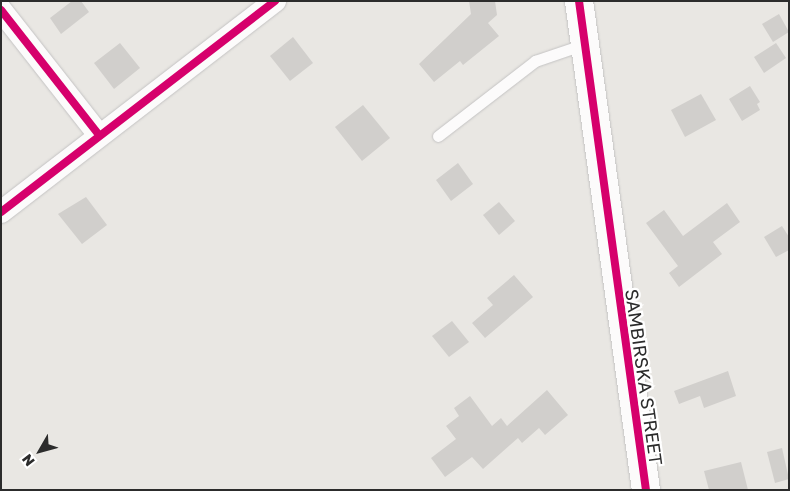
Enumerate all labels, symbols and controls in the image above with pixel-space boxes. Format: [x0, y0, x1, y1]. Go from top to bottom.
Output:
street label: SAMBIRSKA STREET [621, 287, 667, 467]
north arrow [15, 426, 65, 476]
text: N [18, 451, 38, 470]

